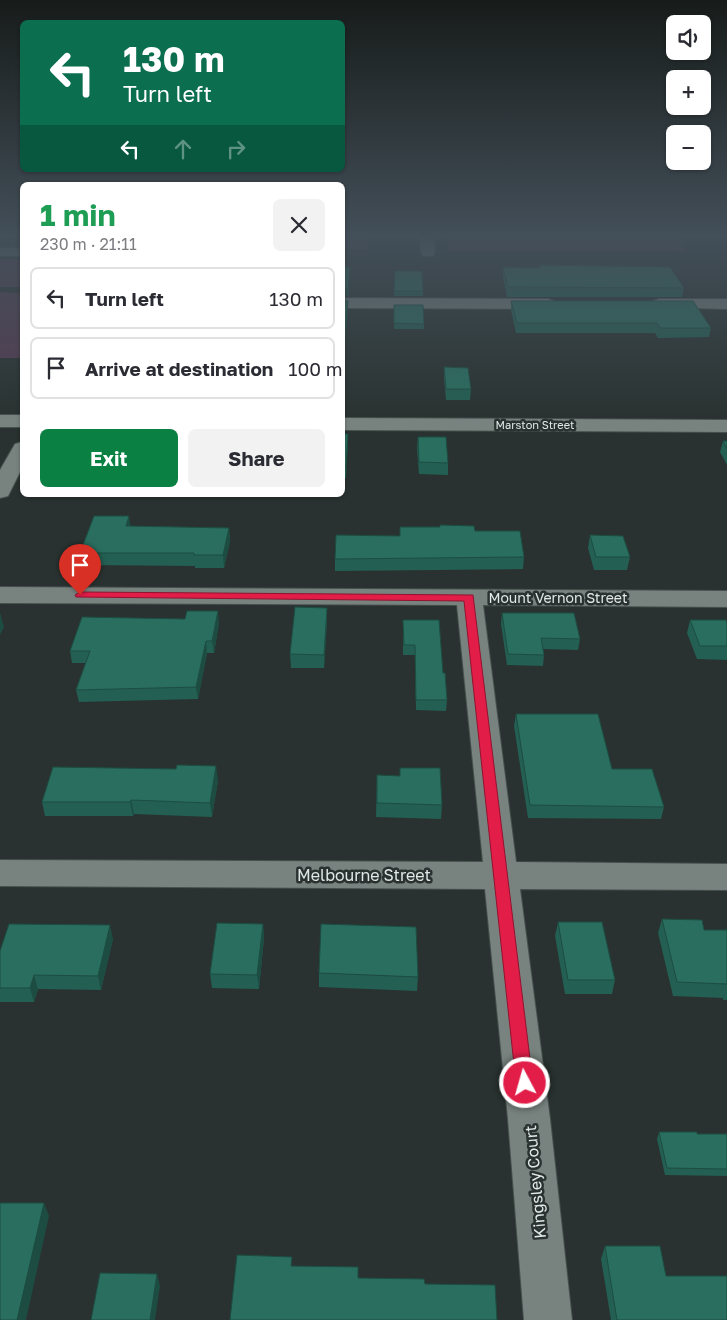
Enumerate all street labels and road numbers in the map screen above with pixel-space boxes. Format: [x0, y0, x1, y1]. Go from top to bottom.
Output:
street label: Marston Street [496, 418, 574, 431]
street label: Mount Vernon Street [488, 589, 628, 606]
street label: Melbourne Street [297, 865, 431, 885]
street label: Kingsley Court [520, 1125, 550, 1239]

